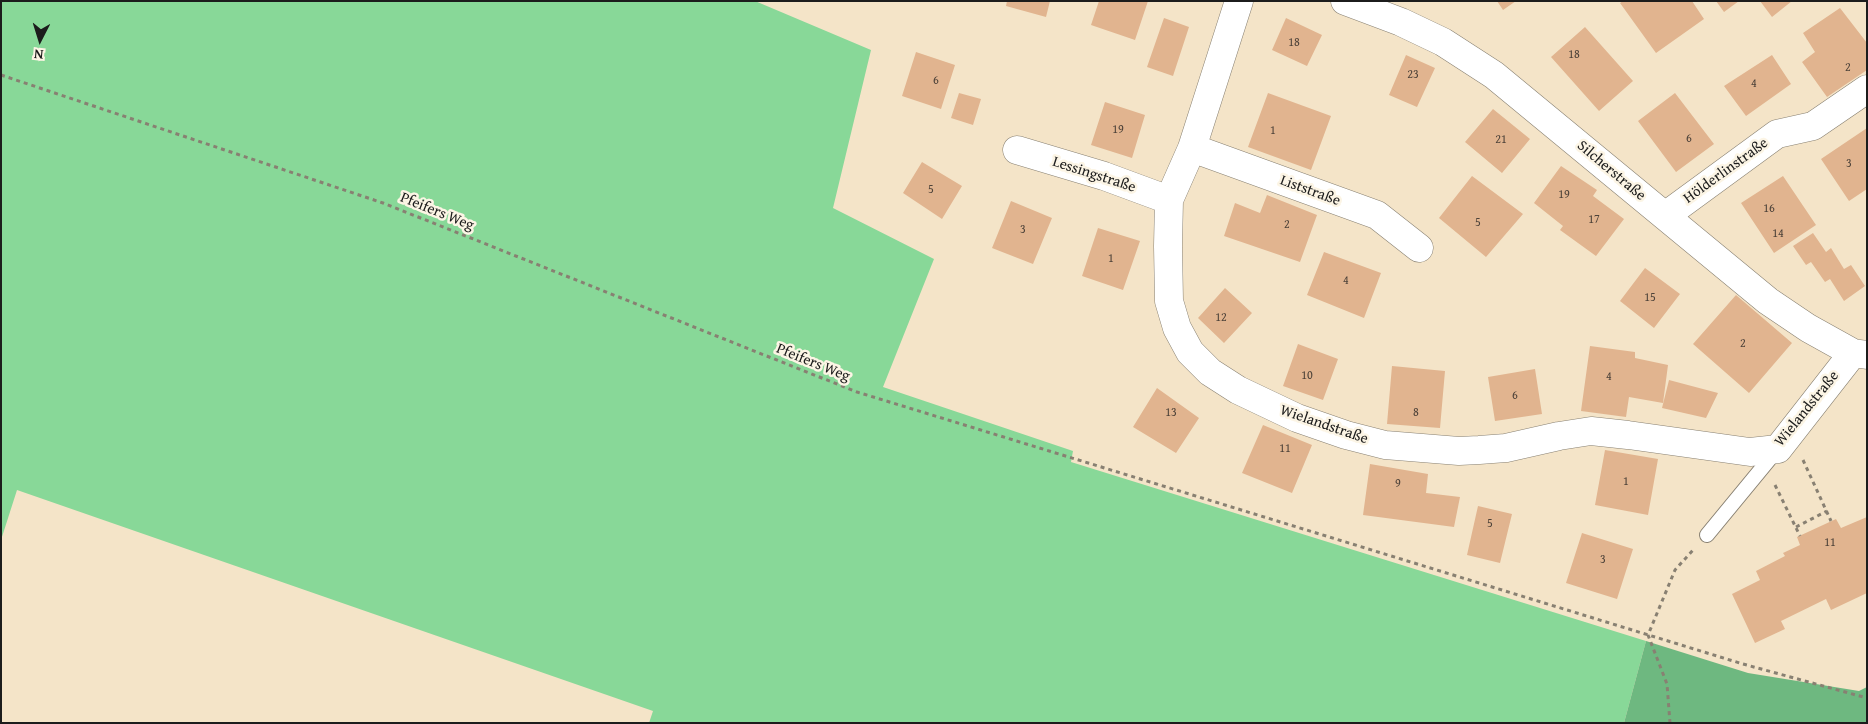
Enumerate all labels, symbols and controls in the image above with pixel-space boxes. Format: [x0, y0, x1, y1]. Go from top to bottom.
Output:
north arrow [15, 15, 65, 65]
house number: 18 [1288, 36, 1300, 50]
text: N [33, 45, 44, 65]
house number: 18 [1568, 48, 1580, 62]
house number: 2 [1845, 61, 1851, 75]
house number: 23 [1407, 68, 1419, 82]
house number: 6 [933, 74, 939, 88]
house number: 4 [1751, 77, 1757, 91]
house number: 19 [1112, 123, 1124, 137]
house number: 1 [1270, 124, 1276, 138]
house number: 6 [1686, 132, 1692, 146]
house number: 21 [1495, 133, 1507, 147]
street label: Hölderlinstraße [1680, 134, 1772, 208]
street label: Silcherstraße [1573, 137, 1649, 205]
street label: Lessingstraße [1050, 153, 1138, 197]
house number: 3 [1846, 157, 1852, 171]
street label: Liststraße [1277, 172, 1343, 210]
house number: 5 [928, 183, 934, 197]
house number: 19 [1558, 188, 1570, 202]
street label: Pfeifers Weg [397, 189, 477, 235]
house number: 16 [1763, 202, 1775, 216]
house number: 17 [1588, 213, 1600, 227]
house number: 5 [1475, 216, 1481, 230]
house number: 2 [1284, 218, 1290, 232]
house number: 3 [1020, 223, 1026, 237]
house number: 14 [1772, 227, 1784, 241]
house number: 1 [1108, 252, 1114, 266]
house number: 4 [1343, 274, 1349, 288]
house number: 15 [1644, 291, 1656, 305]
house number: 12 [1215, 311, 1227, 325]
house number: 2 [1740, 337, 1746, 351]
street label: Pfeifers Weg [773, 340, 853, 386]
street label: Wielandstraße [1771, 368, 1843, 450]
house number: 10 [1301, 369, 1313, 383]
house number: 4 [1606, 370, 1612, 384]
house number: 6 [1512, 389, 1518, 403]
street label: Wielandstraße [1278, 402, 1370, 448]
house number: 13 [1165, 406, 1177, 420]
house number: 8 [1413, 406, 1419, 420]
house number: 11 [1279, 442, 1291, 456]
house number: 1 [1623, 475, 1629, 489]
house number: 9 [1395, 477, 1401, 491]
house number: 5 [1487, 517, 1493, 531]
house number: 11 [1824, 536, 1836, 550]
house number: 3 [1600, 553, 1606, 567]

